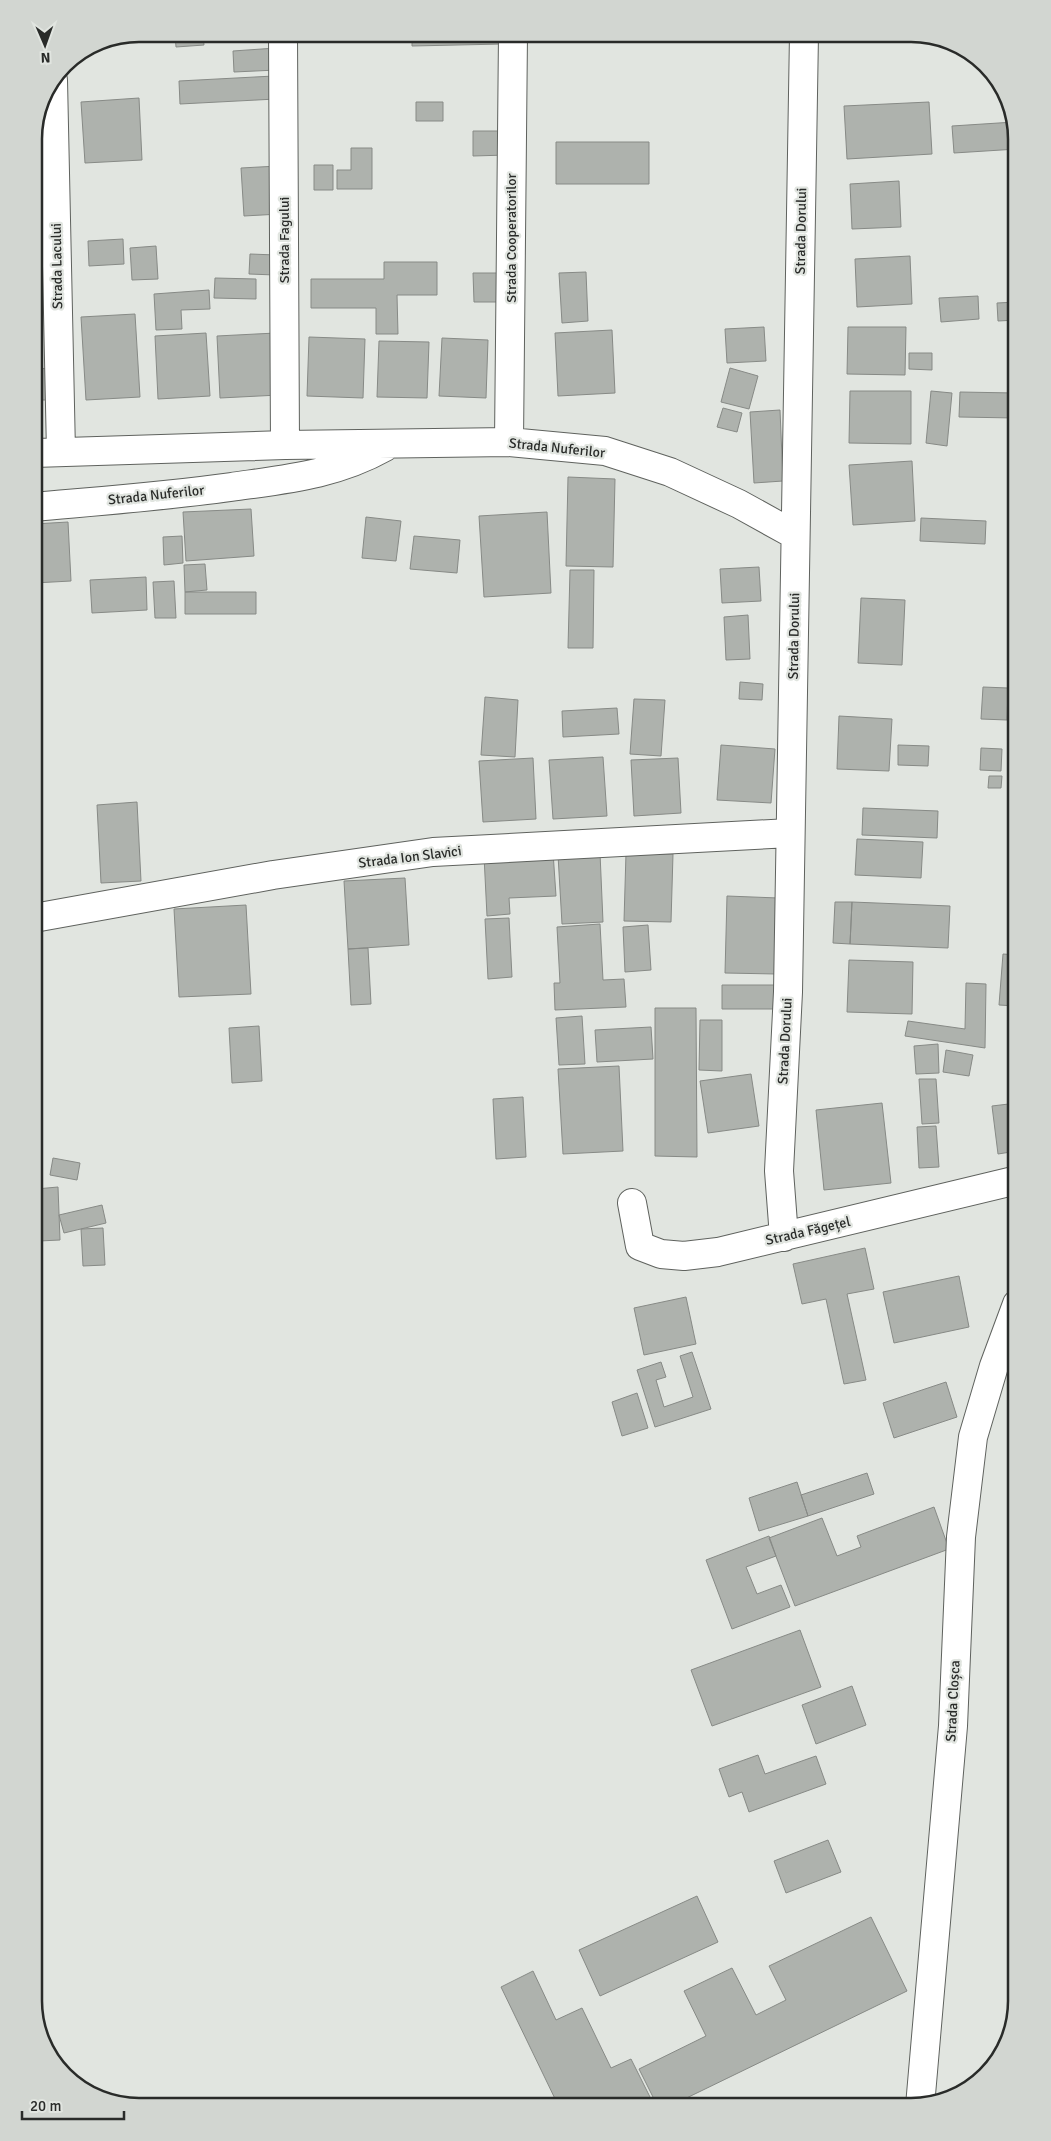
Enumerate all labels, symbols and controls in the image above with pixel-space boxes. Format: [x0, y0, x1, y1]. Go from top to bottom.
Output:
north arrow [20, 20, 70, 70]
text: N [40, 49, 51, 66]
street label: Strada Cooperatorilor [503, 172, 520, 303]
street label: Strada Dorului [792, 187, 810, 275]
street label: Strada Fagului [276, 197, 293, 283]
street label: Strada Lacului [48, 223, 66, 309]
street label: Strada Nuferilor [508, 434, 607, 462]
street label: Strada Nuferilor [107, 481, 206, 509]
street label: Strada Dorului [785, 592, 803, 680]
street label: Strada Ion Slavici [357, 842, 463, 872]
street label: Strada Dorului [774, 997, 796, 1085]
street label: Strada Făgețel [764, 1213, 852, 1249]
street label: Strada Cloșca [942, 1660, 964, 1742]
scale bar [22, 2088, 125, 2120]
text: 20 m [30, 2097, 61, 2115]

